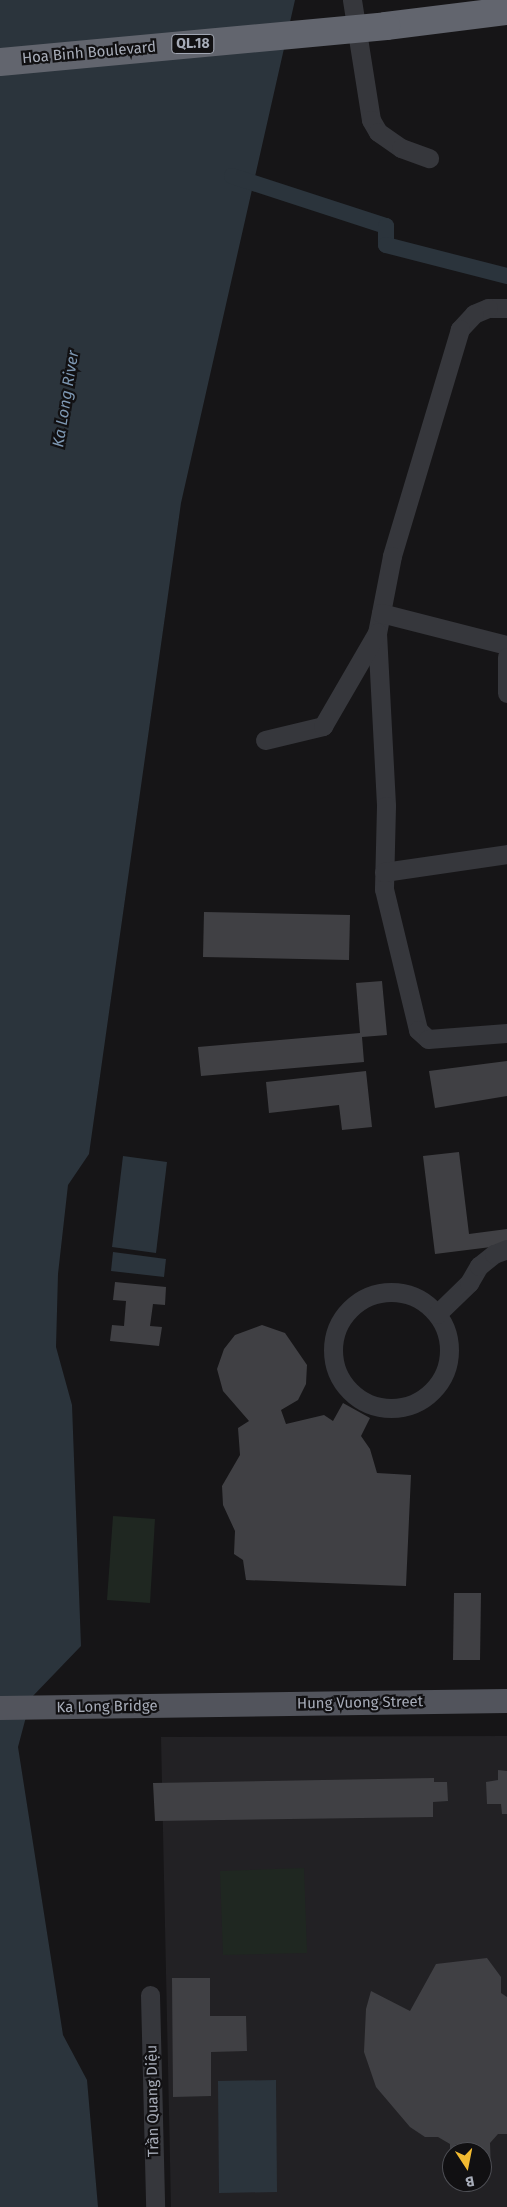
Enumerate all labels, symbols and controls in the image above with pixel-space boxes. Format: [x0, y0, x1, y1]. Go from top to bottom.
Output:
road number: QL.18 [170, 33, 216, 56]
street label: Hoa Binh Boulevard [21, 38, 157, 68]
water label: Ka Long River [49, 349, 83, 449]
street label: Hung Vuong Street [297, 1693, 423, 1713]
street label: Ka Long Bridge [56, 1697, 158, 1717]
street label: Trần Quang Diệu [143, 2045, 163, 2157]
north arrow [442, 2142, 492, 2192]
text: B [464, 2172, 476, 2190]

